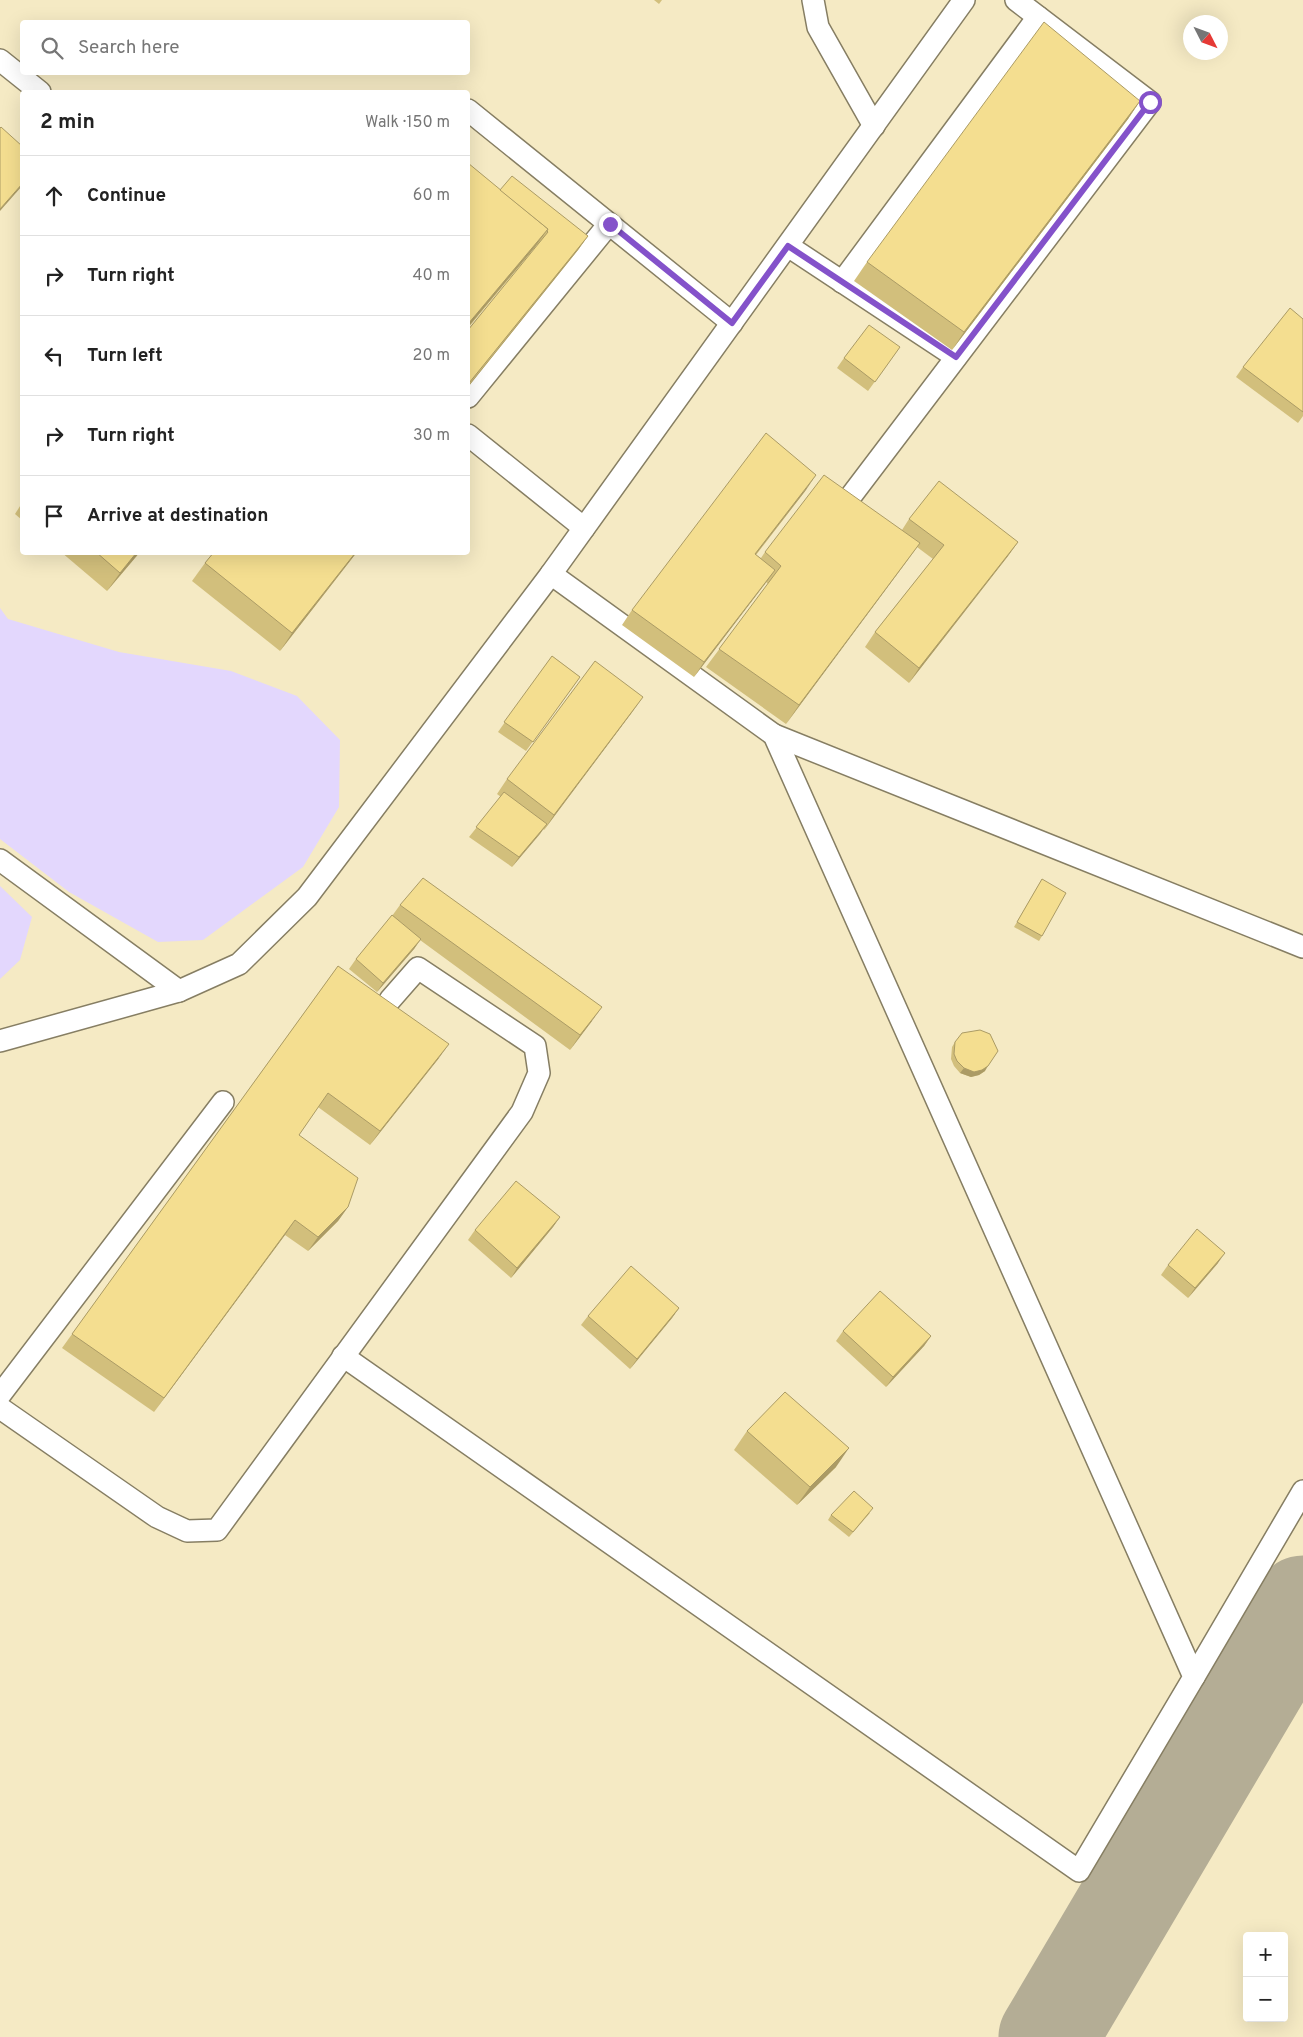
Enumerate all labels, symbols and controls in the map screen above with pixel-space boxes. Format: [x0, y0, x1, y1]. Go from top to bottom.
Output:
north arrow [1183, 15, 1228, 60]
search box [20, 20, 470, 75]
icon: search [38, 34, 66, 62]
text: Search here [78, 36, 180, 60]
route start [1139, 91, 1162, 114]
text: 2 min [40, 109, 95, 136]
text: Walk · 150 m [365, 113, 450, 133]
icon: ahead [40, 182, 68, 210]
text: Continue [87, 184, 166, 208]
text: 60 m [413, 186, 450, 206]
route end [599, 213, 622, 236]
icon: right [40, 262, 68, 290]
text: Turn right [87, 264, 175, 288]
text: 40 m [412, 266, 450, 286]
icon: left [40, 342, 68, 370]
text: Turn left [87, 344, 163, 368]
text: 20 m [413, 346, 450, 366]
icon: right [40, 422, 68, 450]
text: Turn right [87, 424, 175, 448]
text: 30 m [413, 426, 450, 446]
icon: arrive [40, 502, 68, 530]
text: Arrive at destination [87, 504, 268, 528]
map controls [1243, 1932, 1288, 2022]
button: + [1243, 1932, 1288, 1977]
button: − [1243, 1977, 1288, 2022]

